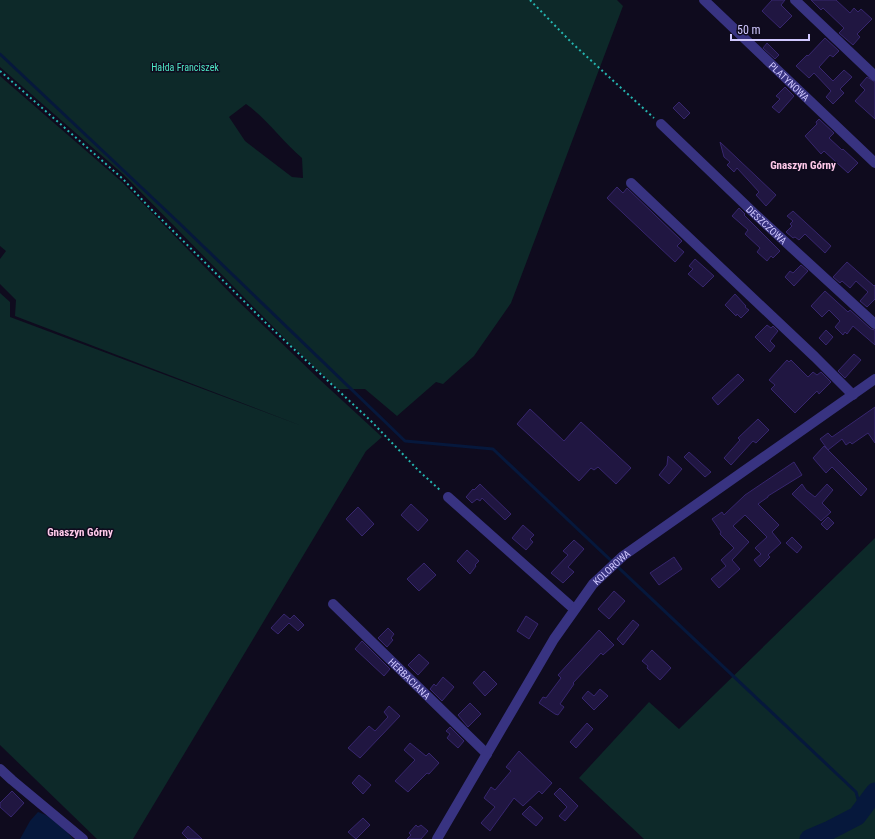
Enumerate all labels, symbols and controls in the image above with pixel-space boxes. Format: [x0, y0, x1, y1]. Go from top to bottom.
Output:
scale bar [731, 16, 809, 42]
text: 50 m [737, 23, 761, 37]
street label: PLATYNOWA [767, 60, 812, 104]
park label: Hałda Franciszek [151, 62, 219, 73]
district label: Gnaszyn Górny [770, 159, 836, 172]
street label: DESZCZOWA [744, 204, 789, 247]
district label: Gnaszyn Górny [47, 526, 113, 539]
street label: KOLOROWA [591, 548, 632, 587]
street label: HERBACIANA [386, 656, 433, 702]

